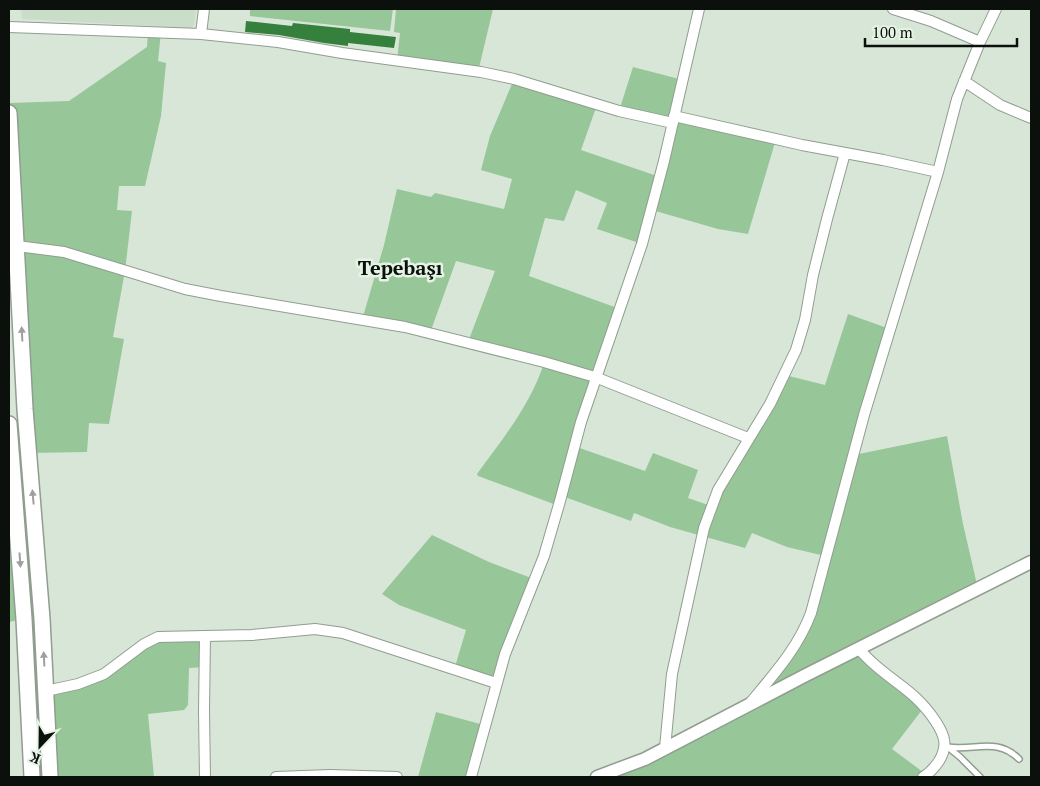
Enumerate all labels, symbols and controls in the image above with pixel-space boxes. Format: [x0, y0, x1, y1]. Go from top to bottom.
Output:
scale bar [865, 15, 1018, 47]
text: 100 m [872, 22, 913, 42]
district label: Tepebaşı [358, 254, 443, 281]
one-way arrow [17, 326, 25, 342]
one-way arrow [28, 488, 36, 504]
one-way arrow [16, 552, 24, 568]
one-way arrow [40, 650, 48, 666]
north arrow [15, 721, 65, 771]
text: K [27, 748, 43, 769]

